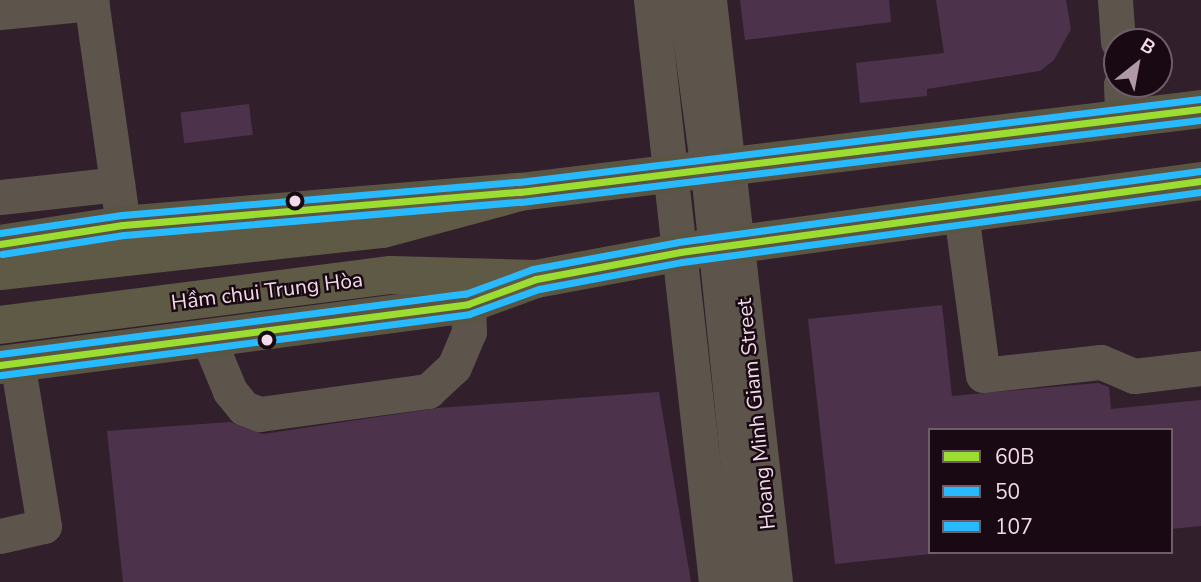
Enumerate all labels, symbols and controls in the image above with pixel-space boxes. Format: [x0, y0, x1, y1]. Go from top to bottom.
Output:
north arrow [1103, 28, 1173, 98]
text: B [1135, 32, 1160, 61]
unlabelled marker [288, 194, 302, 208]
street label: Hầm chui Trung Hòa [170, 267, 364, 315]
street label: Hoang Minh Giam Street [731, 297, 781, 531]
unlabelled marker [260, 333, 274, 347]
legend [928, 428, 1173, 554]
text: 60B [995, 443, 1034, 471]
text: 50 [995, 478, 1020, 506]
text: 107 [995, 513, 1033, 541]

